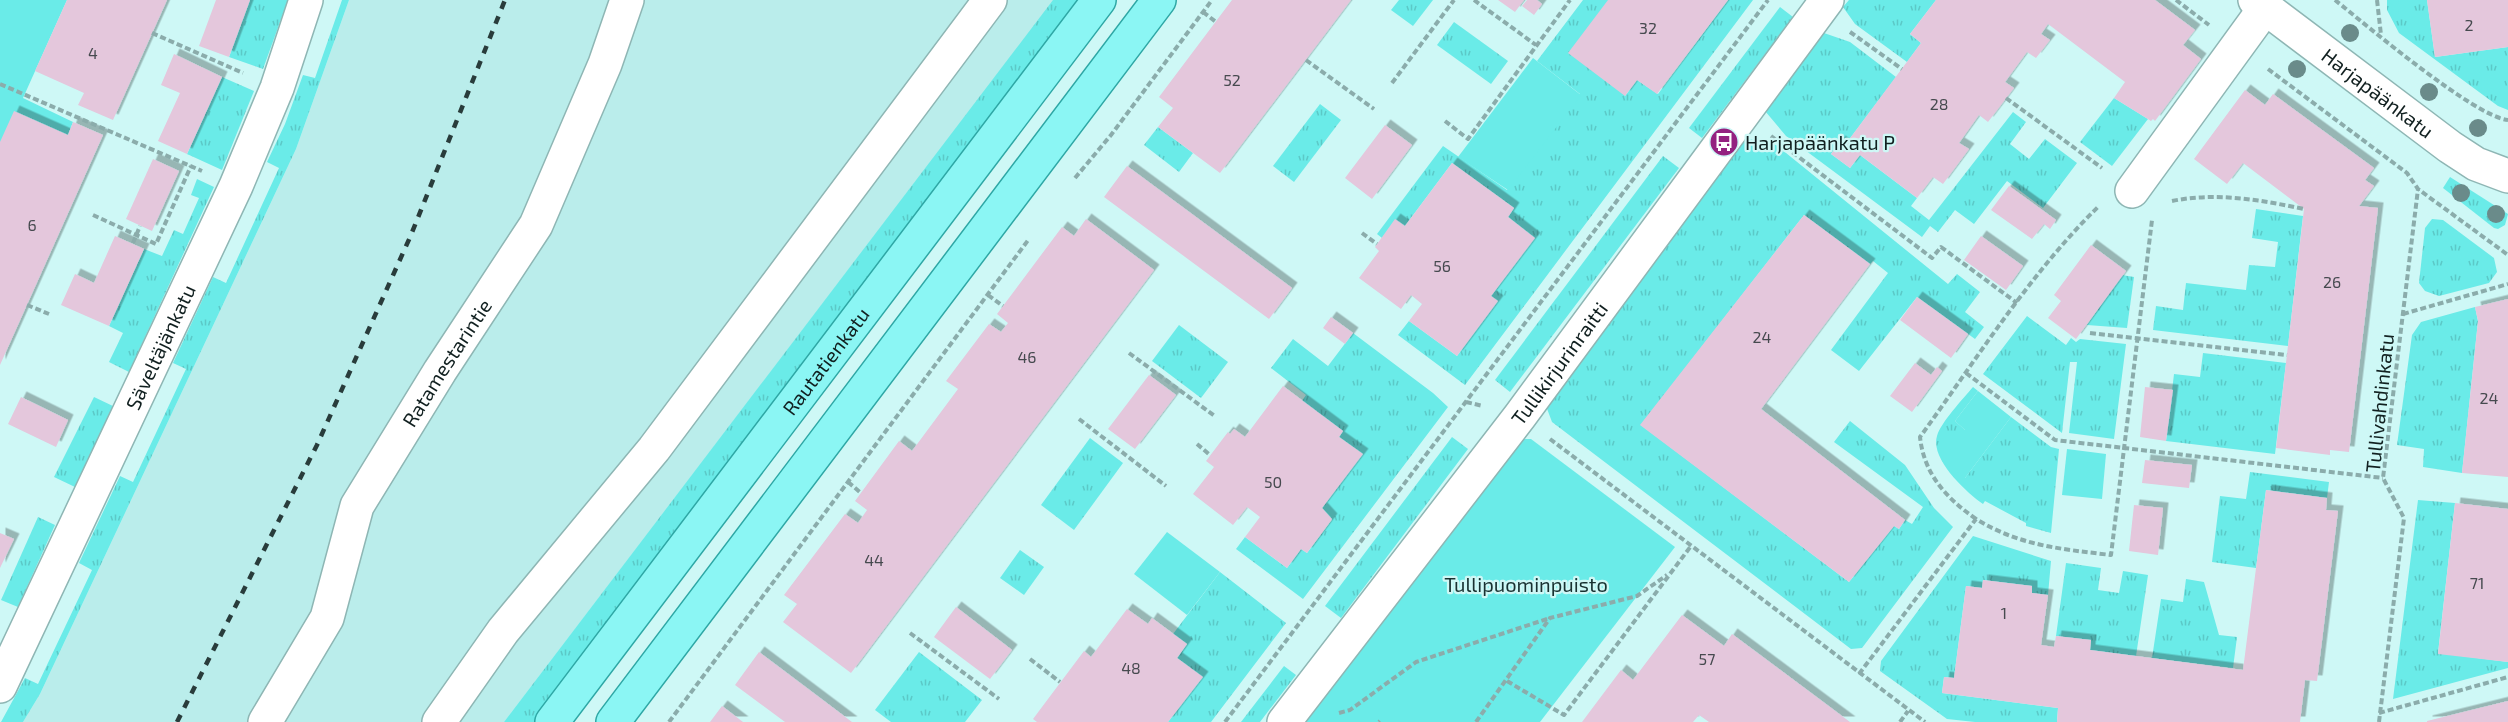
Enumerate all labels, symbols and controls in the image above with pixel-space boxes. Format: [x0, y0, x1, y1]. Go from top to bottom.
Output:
house number: 2 [2465, 15, 2474, 34]
house number: 32 [1639, 18, 1657, 37]
house number: 4 [88, 43, 98, 62]
street label: Harjapäänkatu [2317, 43, 2439, 143]
house number: 52 [1223, 70, 1241, 89]
house number: 28 [1930, 94, 1948, 113]
bus stop icon: Harjapäänkatu P [1708, 126, 1740, 158]
place label: Harjapäänkatu P [1745, 130, 1895, 154]
house number: 6 [27, 215, 37, 234]
house number: 56 [1433, 256, 1451, 275]
house number: 26 [2323, 272, 2341, 291]
street label: Säveltäjänkatu [120, 280, 200, 413]
street label: Ratamestarintie [397, 294, 496, 431]
street label: Tullikirjurinraitti [1506, 297, 1612, 429]
street label: Rautatienkatu [777, 302, 874, 419]
house number: 24 [1753, 327, 1772, 346]
street label: Tullivahdinkatu [2360, 332, 2398, 474]
house number: 46 [1018, 347, 1037, 366]
house number: 24 [2480, 388, 2499, 407]
house number: 50 [1264, 472, 1282, 491]
house number: 44 [864, 550, 884, 569]
park label: Tullipuominpuisto [1444, 572, 1608, 596]
house number: 71 [2470, 573, 2484, 592]
house number: 1 [2001, 603, 2007, 622]
house number: 57 [1699, 649, 1715, 668]
house number: 48 [1121, 658, 1141, 677]

